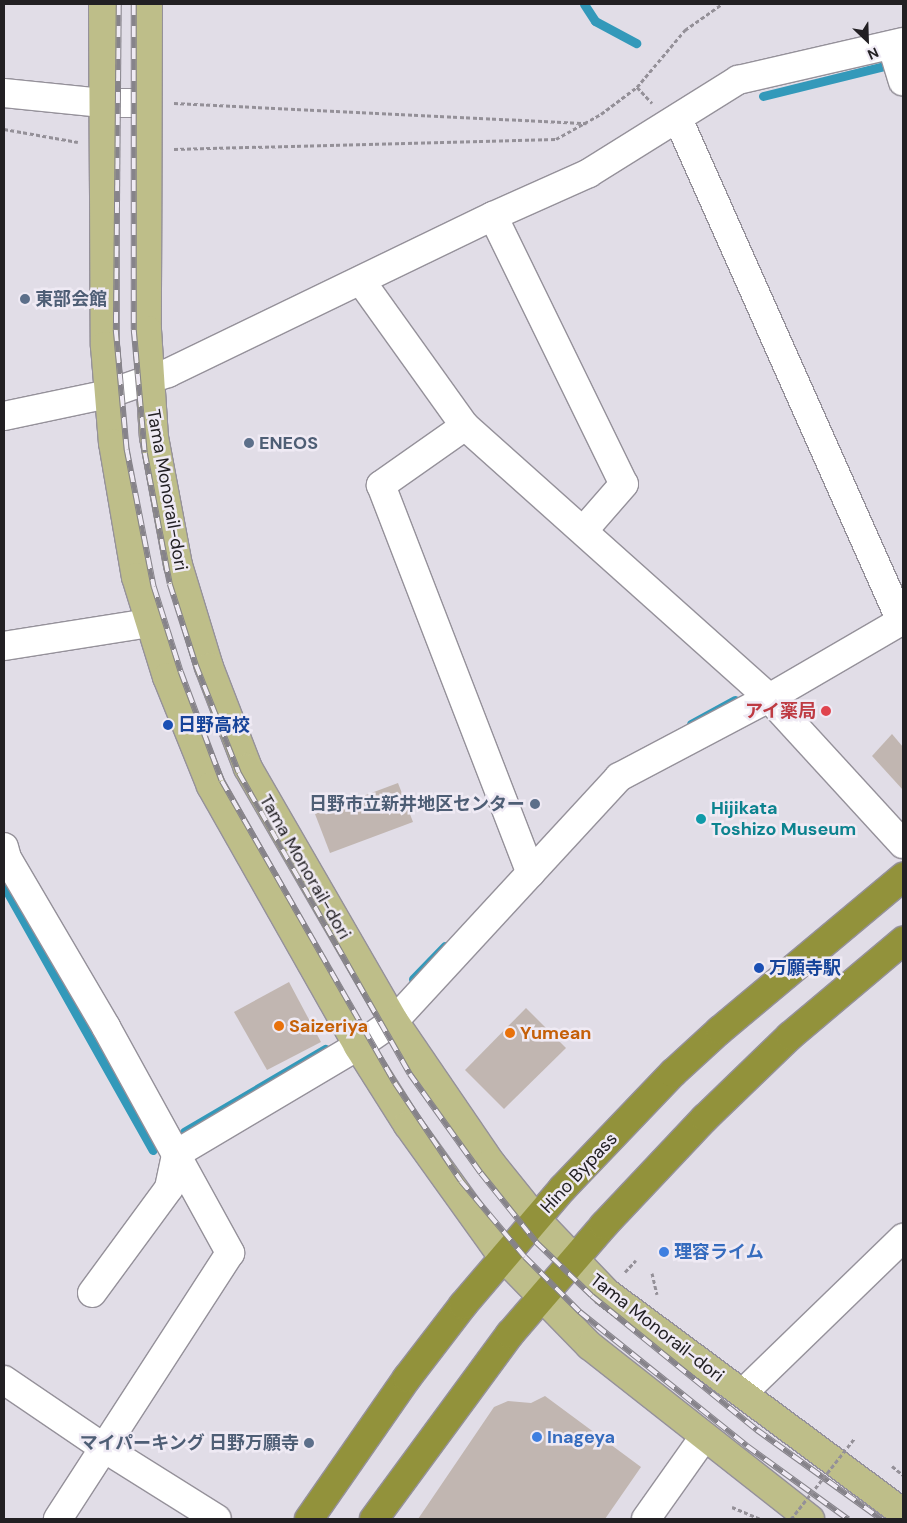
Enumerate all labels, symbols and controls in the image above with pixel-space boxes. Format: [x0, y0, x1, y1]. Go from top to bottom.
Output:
north arrow [842, 15, 892, 65]
text: N [865, 43, 881, 64]
place label: 東部会館 [35, 288, 107, 310]
marker: 東部会館 [19, 293, 31, 305]
street label: Tama Monorail-dori [142, 408, 192, 572]
place label: ENEOS [259, 432, 318, 454]
marker: ENEOS [243, 437, 255, 449]
place label: アイ薬局 [744, 700, 816, 722]
marker: アイ薬局 [820, 705, 832, 717]
place label: 日野高校 [178, 714, 250, 736]
marker: 日野高校 [162, 719, 174, 731]
street label: Tama Monorail-dori [255, 791, 355, 943]
place label: 日野市立新井地区センター [309, 793, 525, 815]
marker: 日野市立新井地区センター [529, 798, 541, 810]
place label: Hijikata Toshizo Museum [711, 798, 856, 841]
marker: Hijikata Toshizo Museum [695, 813, 707, 825]
place label: 万願寺駅 [769, 957, 841, 979]
marker: 万願寺駅 [753, 962, 765, 974]
place label: Saizeriya [289, 1015, 368, 1037]
marker: Saizeriya [273, 1020, 285, 1032]
place label: Yumean [520, 1022, 591, 1044]
marker: Yumean [504, 1027, 516, 1039]
street label: Hino Bypass [536, 1128, 622, 1218]
place label: 理容ライム [674, 1241, 764, 1263]
marker: 理容ライム [658, 1246, 670, 1258]
street label: Tama Monorail-dori [586, 1269, 728, 1387]
place label: Inageya [547, 1426, 615, 1448]
marker: Inageya [531, 1431, 543, 1443]
place label: マイパーキング 日野万願寺 [79, 1432, 299, 1454]
marker: マイパーキング 日野万願寺 [303, 1437, 315, 1449]

